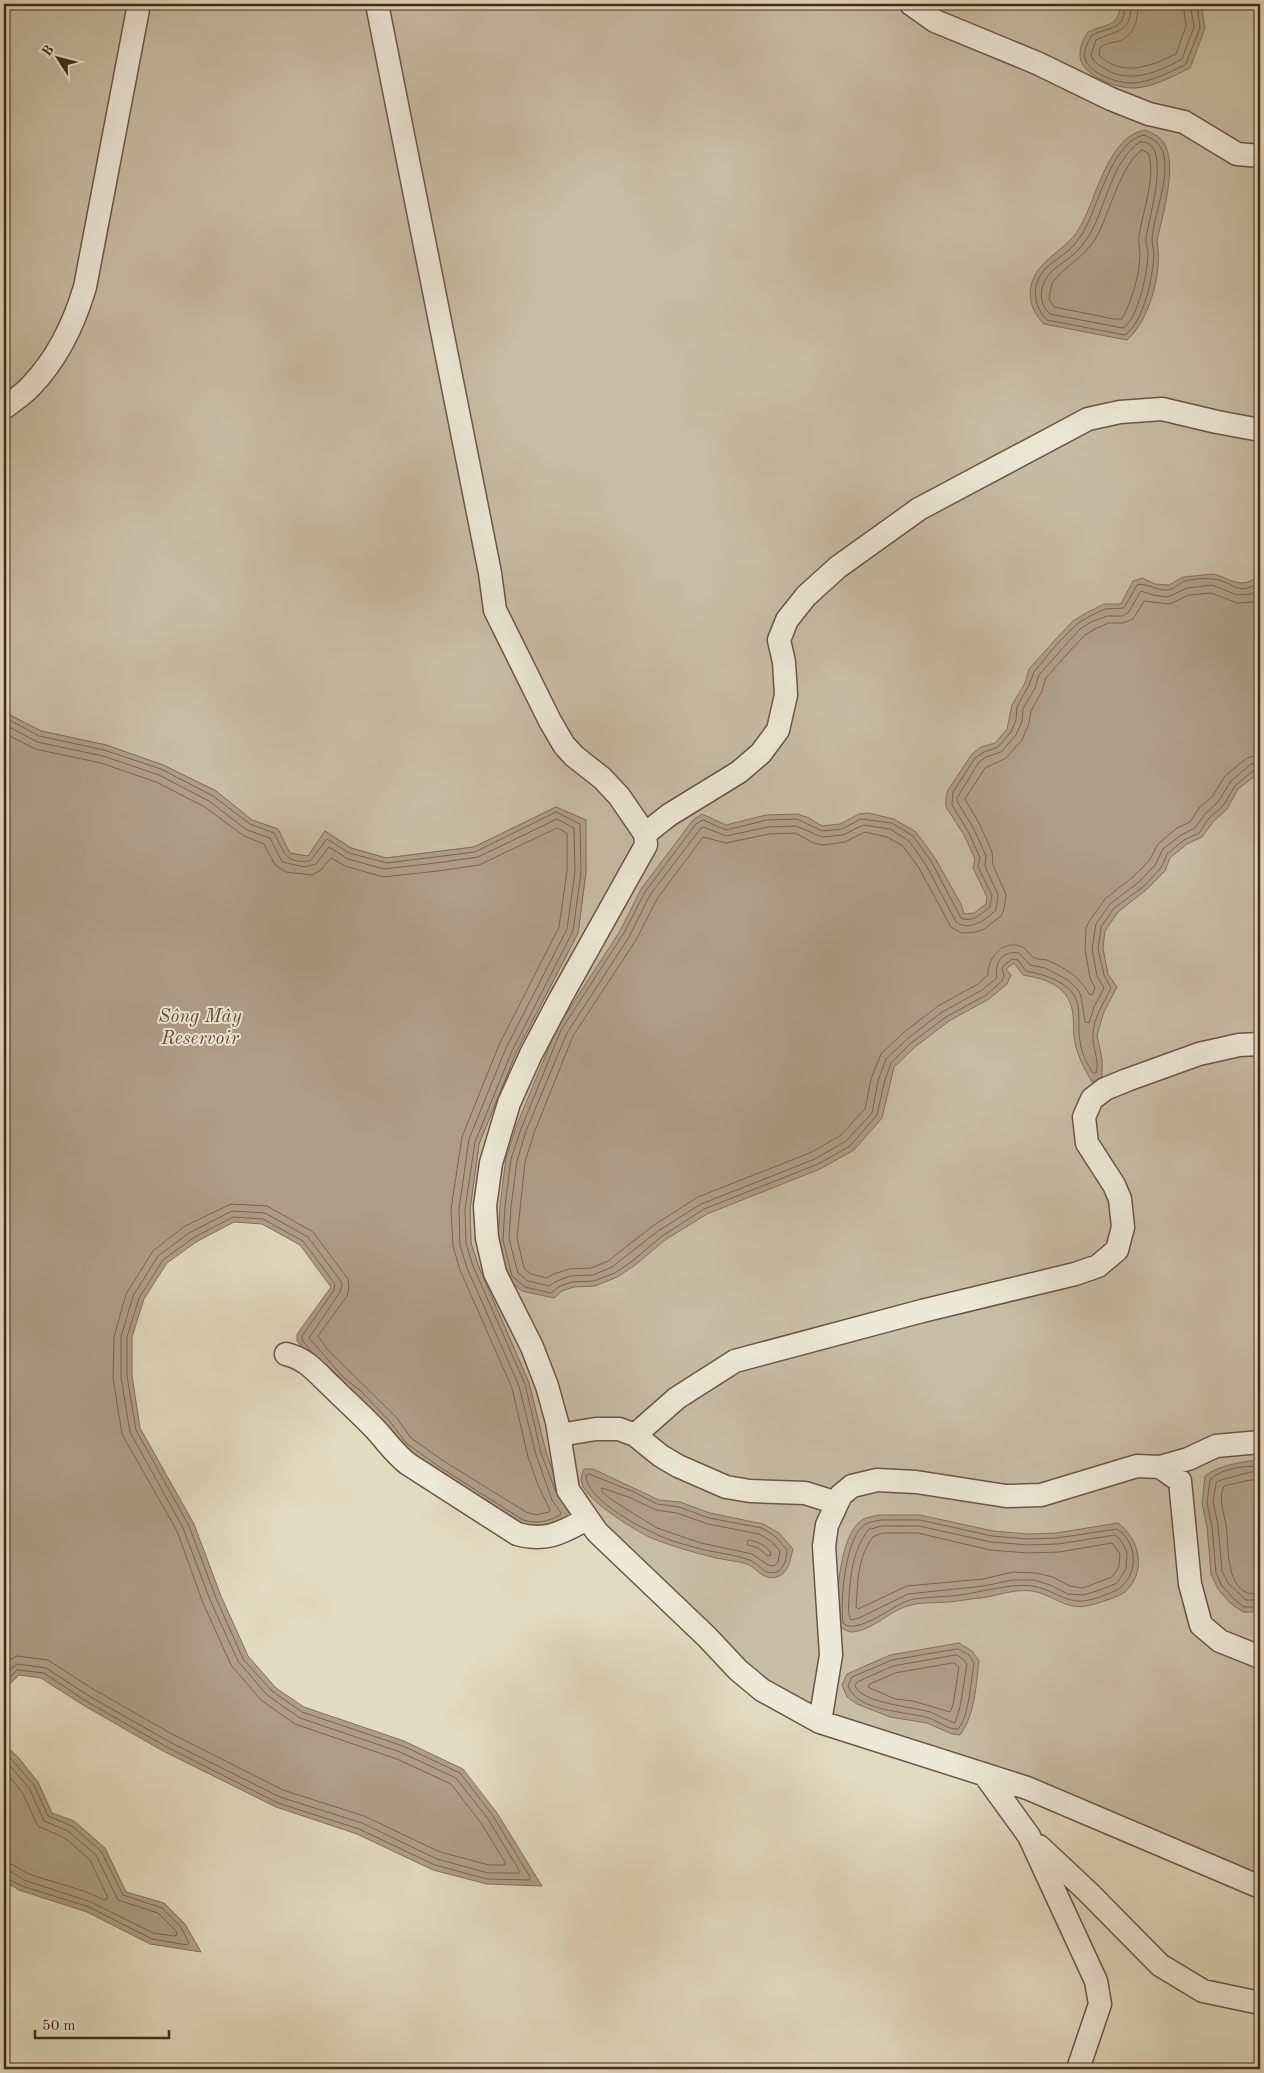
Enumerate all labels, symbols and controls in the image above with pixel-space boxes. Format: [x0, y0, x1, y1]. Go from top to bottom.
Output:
north arrow [32, 32, 82, 82]
text: B [40, 43, 57, 59]
water label: Sông Mây Reservoir [159, 1008, 242, 1049]
scale bar [35, 2008, 169, 2040]
text: 50 m [42, 2019, 76, 2034]

